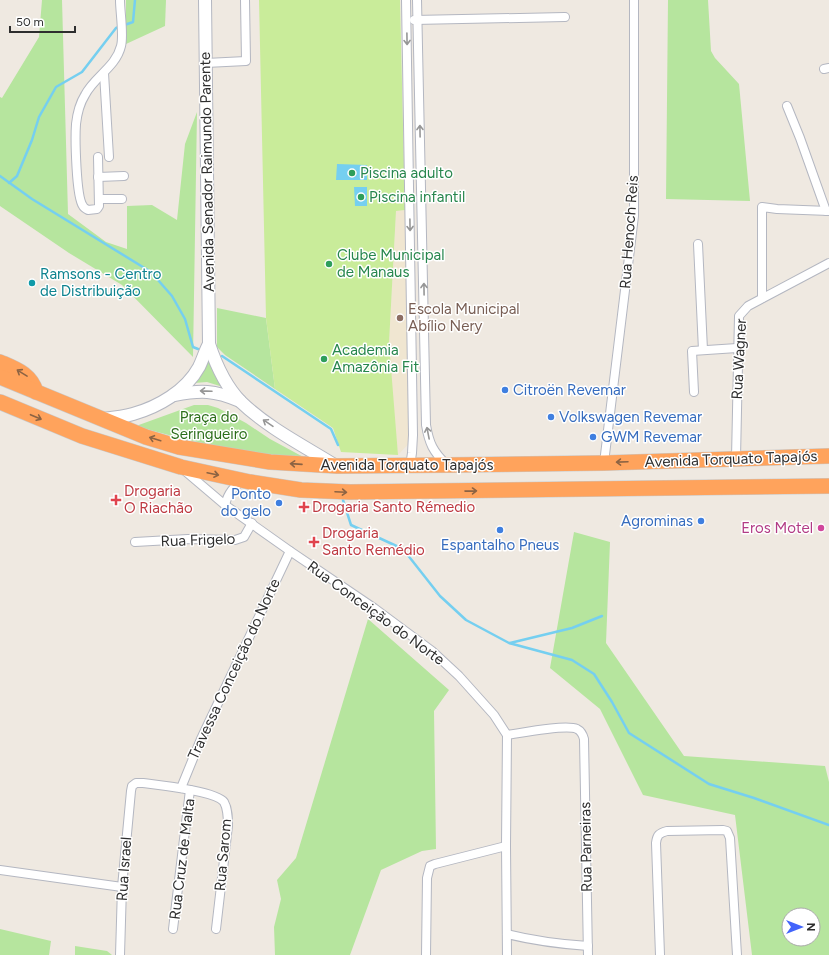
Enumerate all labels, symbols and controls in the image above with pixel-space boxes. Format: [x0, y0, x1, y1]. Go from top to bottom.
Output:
scale bar [10, 8, 75, 34]
text: 50 m [16, 15, 44, 29]
one-way arrow [403, 32, 411, 45]
street label: Avenida Senador Raimundo Parente [196, 52, 218, 292]
one-way arrow [416, 125, 424, 138]
place label: Piscina adulto [360, 164, 453, 182]
marker: Piscina adulto [347, 168, 357, 178]
street label: Rua Henoch Reis [616, 175, 642, 289]
place label: Piscina infantil [369, 188, 465, 206]
marker: Piscina infantil [356, 192, 366, 202]
one-way arrow [406, 218, 414, 231]
place label: Clube Municipal de Manaus [337, 246, 445, 281]
marker: Clube Municipal de Manaus [324, 259, 334, 269]
place label: Ramsons - Centro de Distribuição [40, 265, 162, 300]
marker: Ramsons - Centro de Distribuição [27, 278, 37, 288]
one-way arrow [420, 283, 428, 296]
place label: Escola Municipal Abílio Nery [408, 300, 520, 335]
marker: Escola Municipal Abílio Nery [395, 313, 405, 323]
street label: Rua Wagner [728, 318, 750, 400]
place label: Academia Amazônia Fit [332, 341, 419, 376]
marker: Academia Amazônia Fit [319, 354, 329, 364]
one-way arrow [16, 369, 28, 377]
place label: Citroën Revemar [513, 381, 626, 399]
marker: Citroën Revemar [500, 385, 510, 395]
one-way arrow [200, 388, 213, 395]
park label: Praça do Seringueiro [171, 408, 248, 443]
place label: Volkswagen Revemar [559, 408, 702, 426]
marker: Volkswagen Revemar [546, 412, 556, 422]
one-way arrow [30, 414, 42, 421]
one-way arrow [263, 419, 274, 427]
one-way arrow [424, 427, 432, 440]
place label: GWM Revemar [601, 428, 702, 446]
marker: GWM Revemar [588, 432, 598, 442]
one-way arrow [149, 435, 161, 443]
street label: Avenida Torquato Tapajós [644, 447, 818, 471]
street label: Avenida Torquato Tapajós [321, 456, 493, 474]
one-way arrow [616, 458, 629, 466]
one-way arrow [290, 460, 303, 467]
one-way arrow [206, 470, 219, 478]
place label: Drogaria O Riachão [124, 482, 193, 517]
place label: Ponto do gelo [221, 485, 271, 520]
one-way arrow [464, 487, 477, 495]
one-way arrow [334, 488, 347, 495]
marker: Drogaria O Riachão [111, 495, 121, 505]
marker: Ponto do gelo [274, 498, 284, 508]
place label: Drogaria Santo Rémedio [312, 498, 476, 516]
marker: Drogaria Santo Rémedio [299, 502, 309, 512]
place label: Agrominas [621, 512, 693, 530]
marker: Agrominas [696, 516, 706, 526]
place label: Eros Motel [741, 519, 813, 537]
marker: Eros Motel [816, 523, 826, 533]
place label: Drogaria Santo Remédio [322, 524, 425, 559]
marker: Espantalho Pneus [495, 525, 505, 535]
street label: Rua Frigelo [160, 530, 236, 550]
place label: Espantalho Pneus [441, 536, 559, 554]
marker: Drogaria Santo Remédio [309, 537, 319, 547]
street label: Rua Conceição do Norte [304, 557, 448, 669]
street label: Travessa Conceição do Norte [184, 576, 284, 762]
street label: Rua Cruz de Malta [166, 797, 198, 921]
street label: Rua Parneiras [576, 802, 596, 892]
street label: Rua Sarom [211, 818, 235, 892]
street label: Rua Israel [113, 836, 135, 902]
north arrow [781, 907, 821, 947]
text: N [804, 923, 817, 931]

